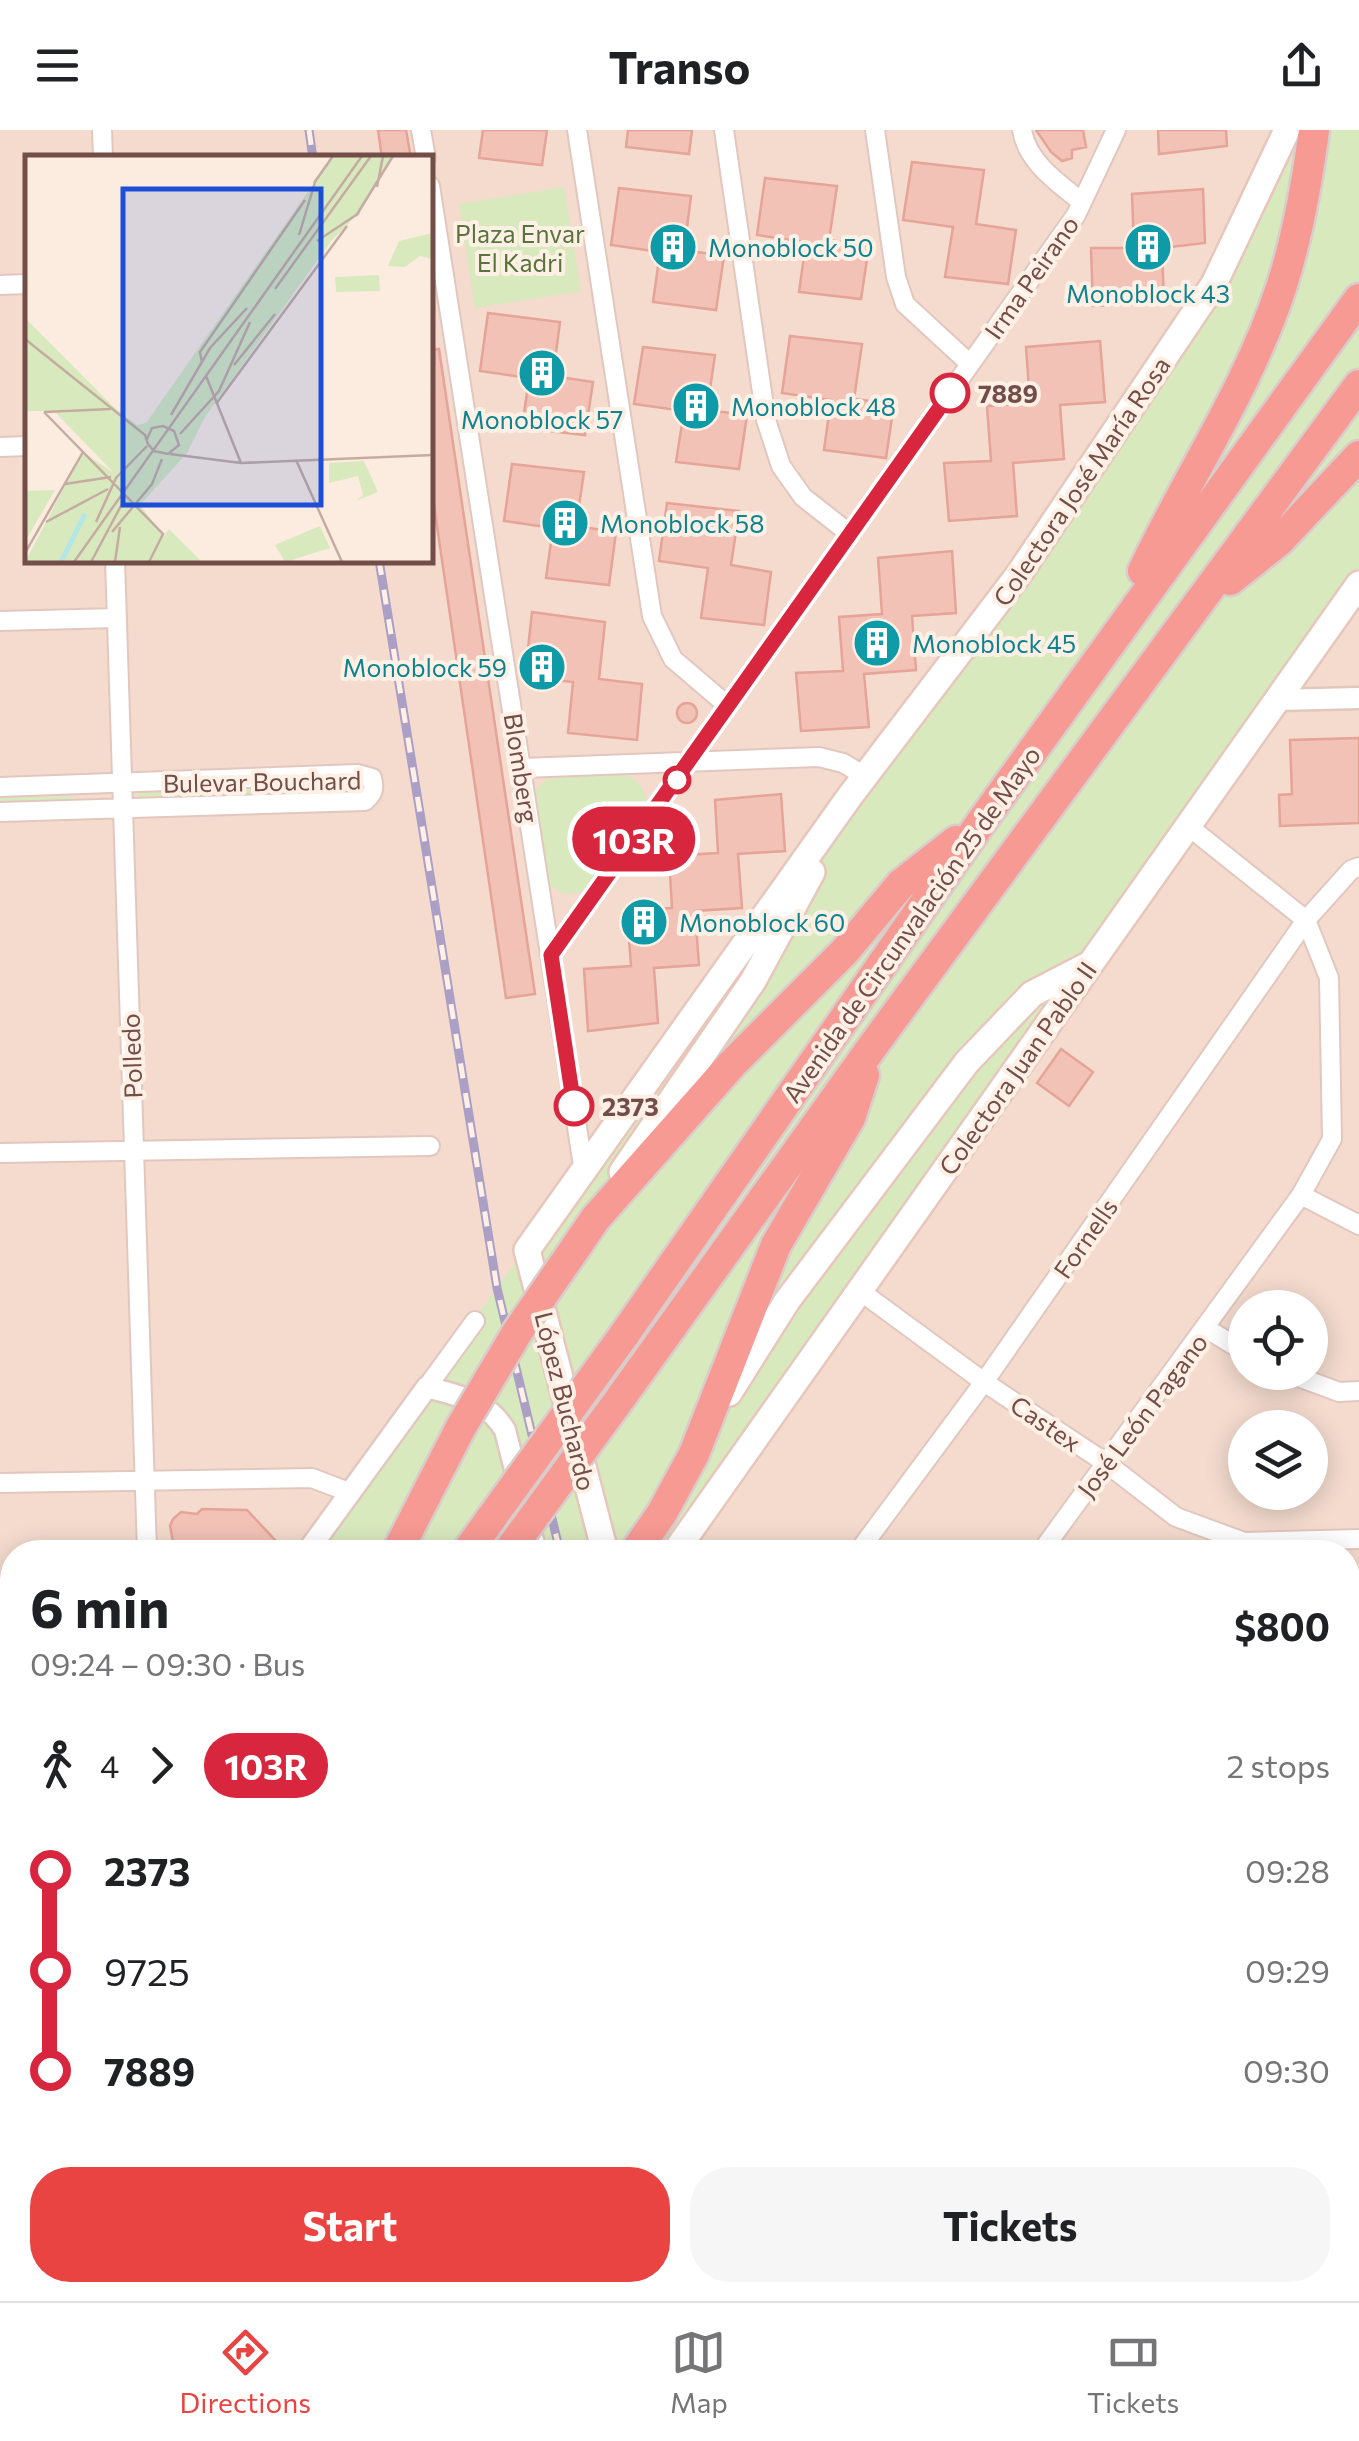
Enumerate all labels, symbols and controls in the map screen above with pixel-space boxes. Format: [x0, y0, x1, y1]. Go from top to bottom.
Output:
icon: menu [30, 38, 85, 93]
text: Transo [609, 38, 750, 93]
icon: share [1274, 38, 1329, 93]
inset map [25, 155, 432, 562]
street label: Irma Peirano [978, 210, 1084, 344]
park label: Plaza Envar El Kadri [455, 218, 585, 277]
building icon: Monoblock 50 [647, 221, 699, 273]
building icon: Monoblock 43 [1122, 221, 1174, 273]
place label: Monoblock 50 [708, 232, 874, 262]
place label: Monoblock 43 [1066, 278, 1230, 308]
building icon: Monoblock 57 [516, 347, 568, 399]
street label: Colectora José María Rosa [986, 351, 1176, 611]
marker: 7889 [931, 374, 969, 412]
place label: 7889 [978, 378, 1038, 408]
building icon: Monoblock 48 [670, 380, 722, 432]
place label: Monoblock 48 [731, 391, 896, 421]
place label: Monoblock 57 [461, 404, 623, 434]
building icon: Monoblock 58 [539, 497, 591, 549]
place label: Monoblock 58 [600, 508, 764, 538]
building icon: Monoblock 45 [851, 617, 903, 669]
place label: Monoblock 45 [912, 628, 1076, 658]
building icon: Monoblock 59 [516, 641, 568, 693]
place label: Monoblock 59 [343, 652, 507, 682]
street label: Blomberg [499, 711, 546, 825]
street label: Avenida de Circunvalación 25 de Mayo [776, 740, 1046, 1108]
street label: Bulevar Bouchard [162, 764, 362, 798]
unlabelled marker [664, 767, 690, 793]
line badge: 103R [564, 806, 704, 872]
text: 103R [592, 818, 676, 861]
building icon: Monoblock 60 [618, 896, 670, 948]
place label: Monoblock 60 [679, 907, 845, 937]
street label: Colectora Juan Pablo II [932, 956, 1102, 1180]
street label: Polledo [115, 1013, 147, 1099]
marker: 2373 [555, 1087, 593, 1125]
place label: 2373 [602, 1091, 659, 1121]
street label: Fornells [1047, 1192, 1123, 1284]
map controls [1228, 1290, 1328, 1510]
button: locate [1228, 1290, 1328, 1390]
street label: López Buchardo [529, 1308, 603, 1494]
street label: José León Pagano [1071, 1327, 1213, 1503]
street label: Castex [1005, 1389, 1087, 1457]
button: layers [1228, 1410, 1328, 1510]
text: 6 min [30, 1572, 170, 1639]
text: $800 [1234, 1602, 1330, 1649]
text: 09:24 – 09:30 · Bus [30, 1643, 305, 1683]
icon: walk [30, 1738, 85, 1793]
icon: forward [134, 1738, 189, 1793]
text: 103R [224, 1744, 308, 1787]
text: 4 [100, 1745, 119, 1785]
text: 2 stops [1226, 1745, 1330, 1785]
text: 2373 [104, 1847, 190, 1894]
text: 09:28 [1245, 1850, 1330, 1890]
text: 9725 [104, 1947, 190, 1994]
text: 09:29 [1245, 1950, 1330, 1990]
text: 7889 [104, 2047, 195, 2094]
text: 09:30 [1243, 2050, 1330, 2090]
button: Start [30, 2167, 670, 2282]
button: Tickets [690, 2167, 1330, 2282]
tab: Directions [180, 2325, 311, 2419]
tab: Map [670, 2325, 728, 2419]
tab: Tickets [1087, 2325, 1179, 2419]

